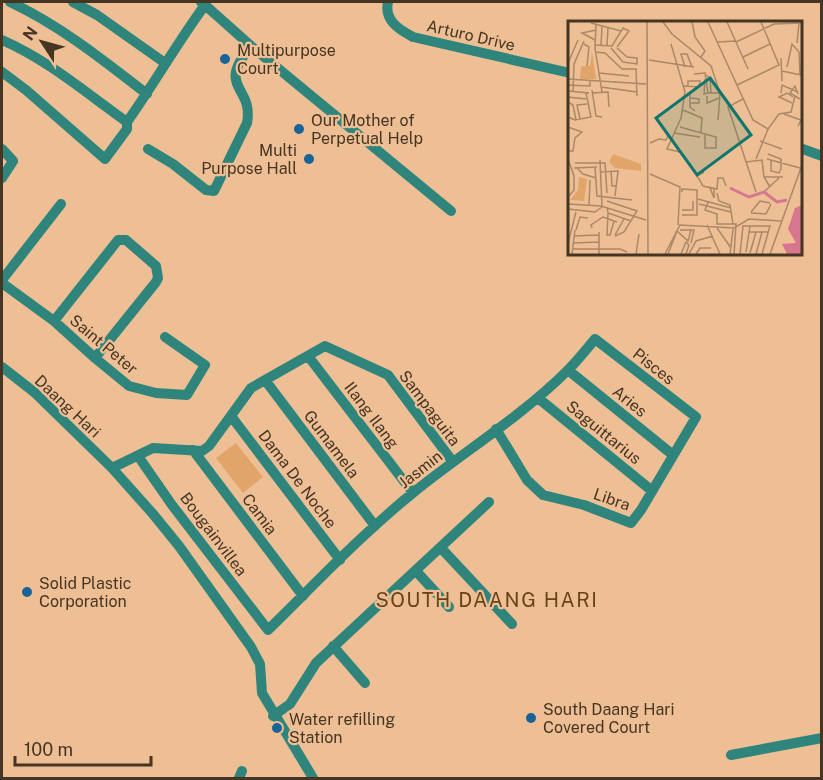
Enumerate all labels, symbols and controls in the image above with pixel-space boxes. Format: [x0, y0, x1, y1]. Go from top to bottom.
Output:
north arrow [12, 12, 72, 72]
street label: Arturo Drive [425, 16, 517, 55]
inset map [568, 21, 802, 255]
text: N [19, 23, 42, 44]
place label: Multipurpose Court [237, 41, 336, 78]
marker: Multipurpose Court [218, 52, 232, 66]
place label: Our Mother of Perpetual Help [311, 111, 423, 148]
marker: Our Mother of Perpetual Help [292, 122, 306, 136]
place label: Multi Purpose Hall [201, 141, 297, 178]
marker: Multi Purpose Hall [302, 152, 316, 166]
street label: Saint Peter [66, 311, 141, 378]
street label: Pisces [629, 344, 678, 389]
street label: Sampaguita [395, 367, 464, 450]
street label: Daang Hari [31, 371, 105, 442]
street label: Ilang Ilang [340, 378, 403, 452]
street label: Aries [609, 382, 651, 421]
street label: Saguittarius [562, 396, 645, 468]
street label: Gumamela [300, 407, 363, 482]
street label: Dama De Noche [254, 426, 341, 532]
street label: Jasmin [395, 446, 446, 492]
street label: Libra [591, 484, 633, 515]
street label: Bougainvillea [176, 489, 251, 580]
street label: Camia [238, 490, 281, 539]
place label: Solid Plastic Corporation [39, 574, 131, 611]
marker: Solid Plastic Corporation [20, 585, 34, 599]
district label: SOUTH DAANG HARI [376, 588, 598, 612]
place label: South Daang Hari Covered Court [543, 700, 674, 737]
place label: Water refilling Station [289, 710, 395, 747]
marker: South Daang Hari Covered Court [524, 711, 538, 725]
marker: Water refilling Station [270, 721, 284, 735]
scale bar [15, 729, 152, 767]
text: 100 m [24, 739, 73, 760]

